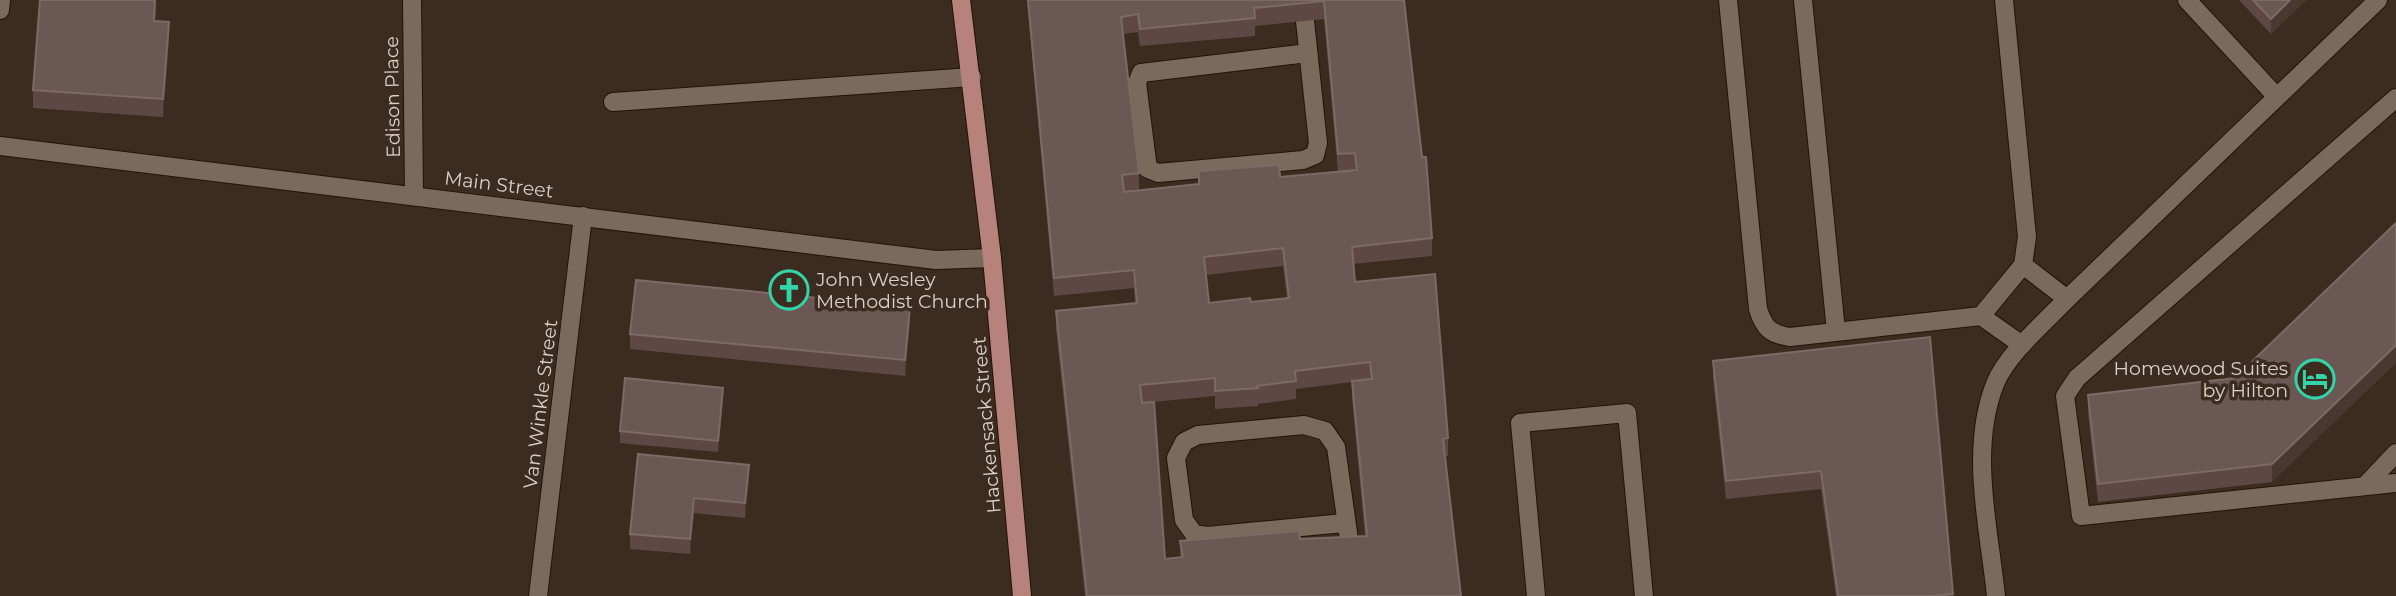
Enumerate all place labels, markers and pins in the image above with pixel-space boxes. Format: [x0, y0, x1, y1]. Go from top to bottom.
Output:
place label: John Wesley Methodist Church [815, 268, 988, 313]
church icon: John Wesley Methodist Church [768, 269, 810, 311]
place label: Homewood Suites by Hilton [2114, 357, 2288, 402]
hotel icon: Homewood Suites by Hilton [2294, 358, 2336, 400]

